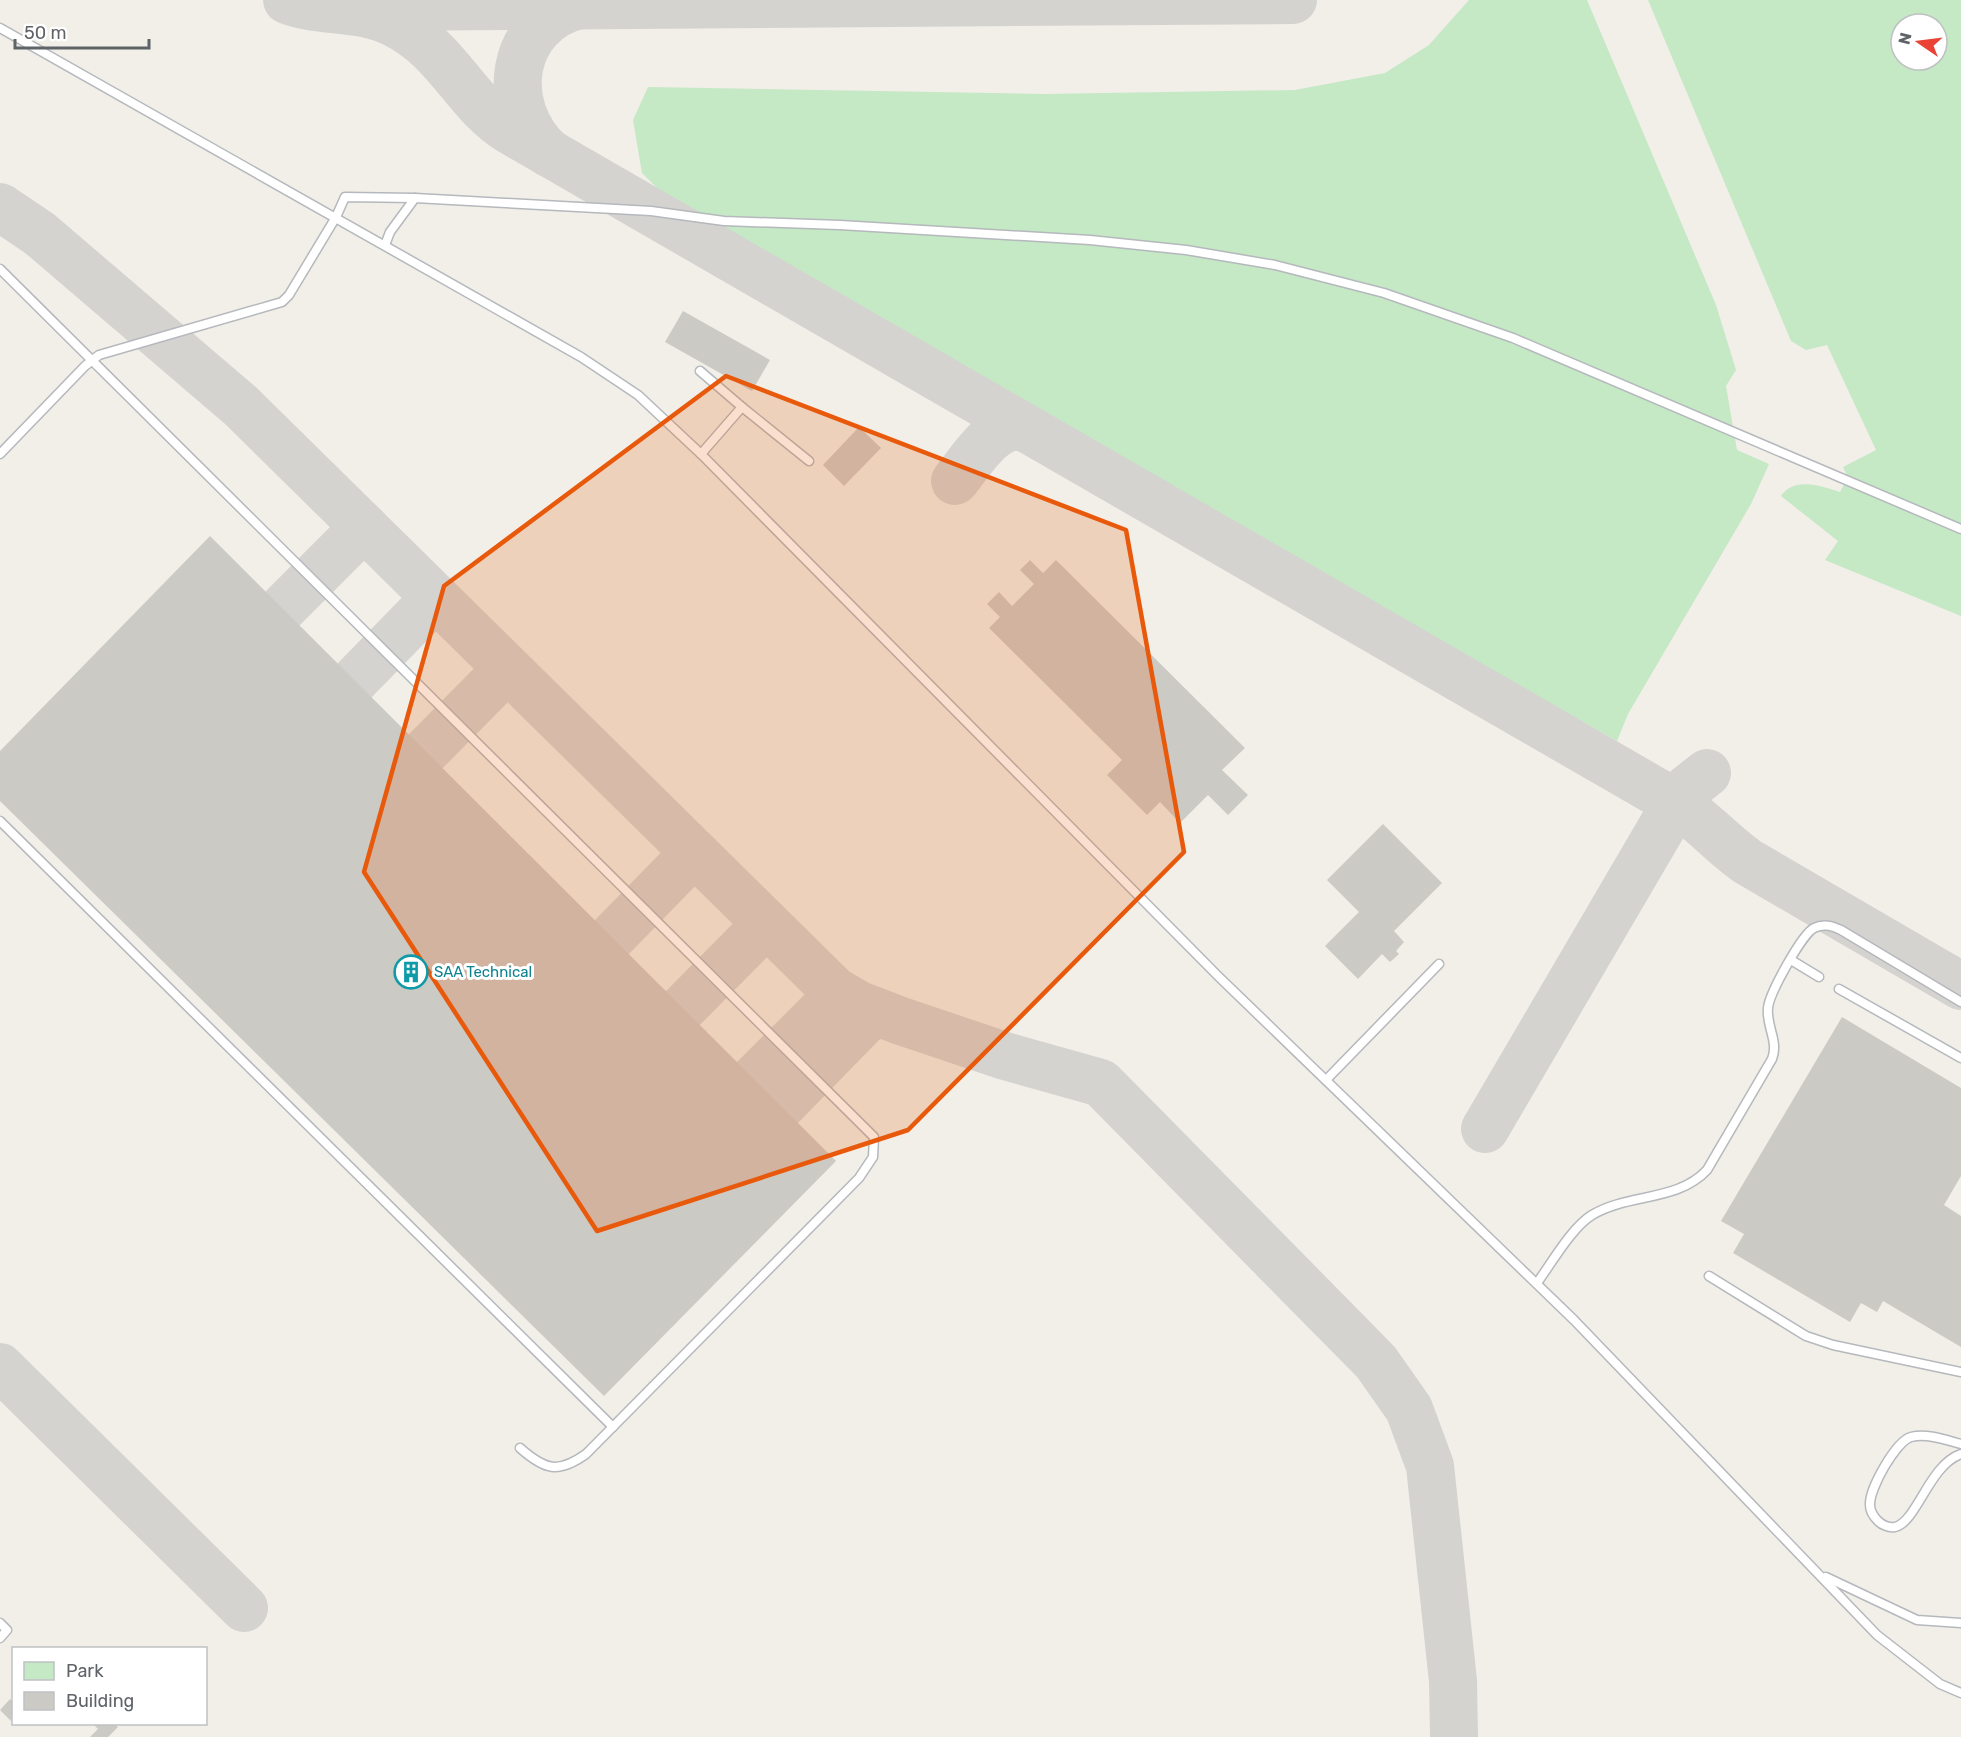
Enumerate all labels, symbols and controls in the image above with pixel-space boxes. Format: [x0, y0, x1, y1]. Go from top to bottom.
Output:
scale bar [15, 12, 148, 50]
north arrow [1889, 12, 1949, 72]
text: 50 m [24, 22, 67, 44]
text: N [1894, 31, 1916, 46]
building icon: SAA Technical [393, 954, 429, 990]
place label: SAA Technical [434, 963, 532, 981]
legend [12, 1647, 207, 1725]
text: Park [66, 1660, 104, 1682]
text: Building [66, 1690, 134, 1712]

